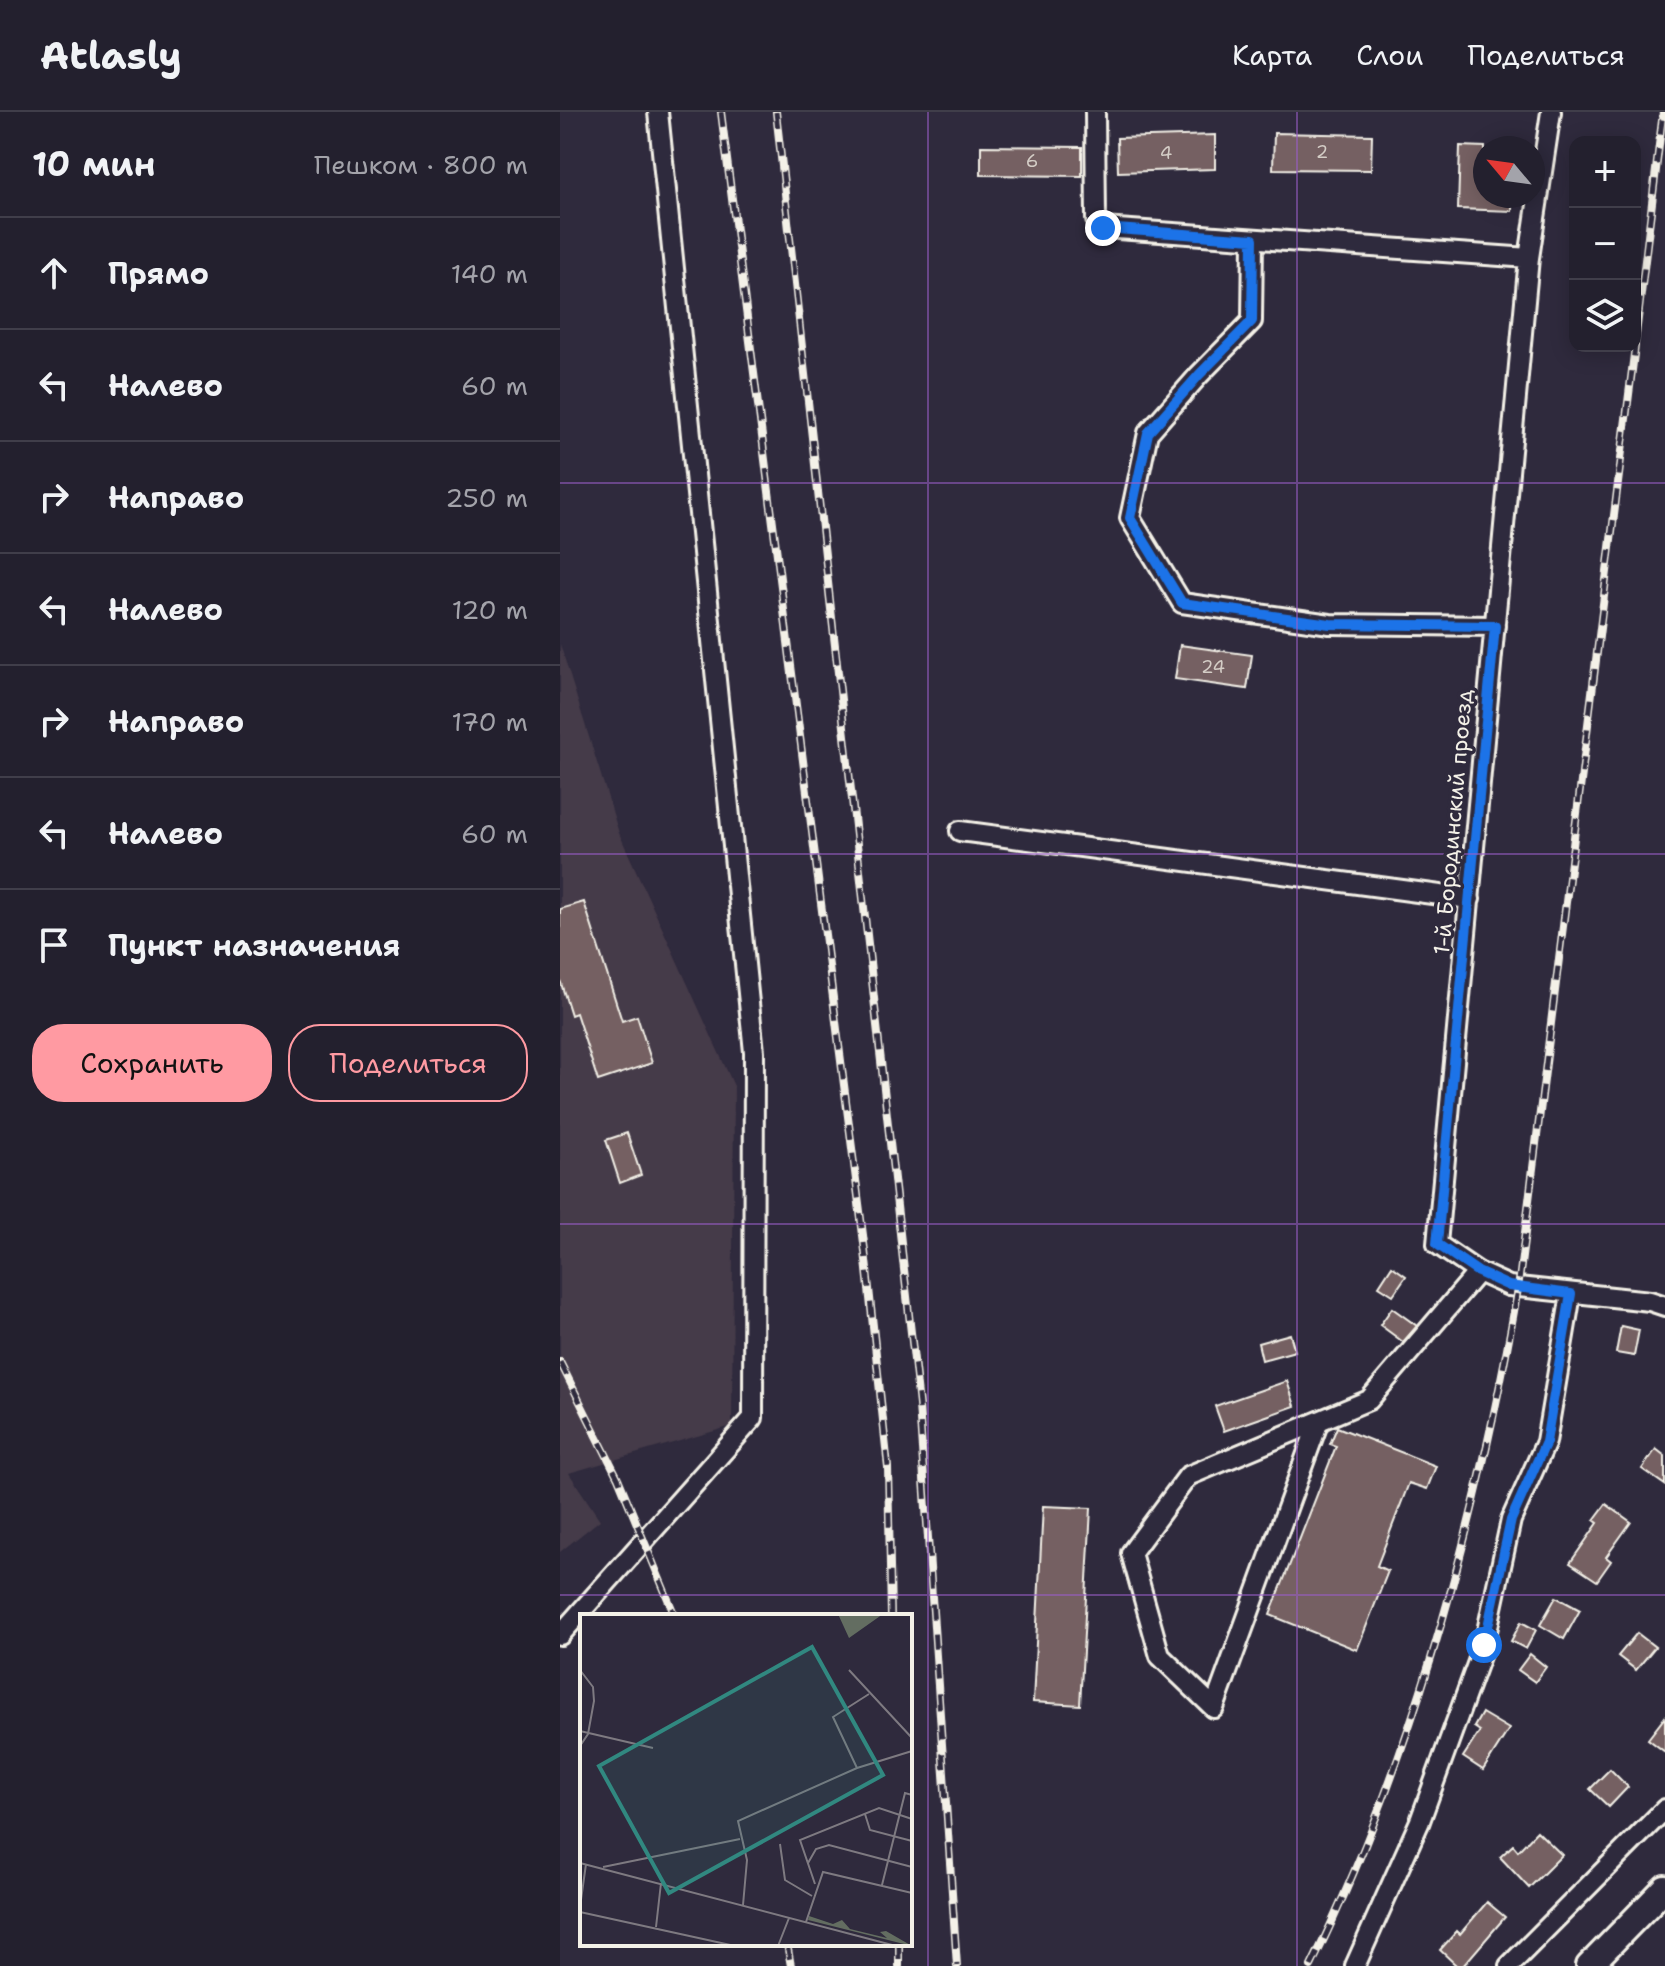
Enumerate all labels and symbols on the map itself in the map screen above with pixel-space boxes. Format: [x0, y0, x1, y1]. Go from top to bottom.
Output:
north arrow [1473, 136, 1545, 208]
house number: 2 [1316, 140, 1328, 164]
house number: 4 [1160, 141, 1172, 165]
house number: 6 [1026, 149, 1038, 173]
route end [1085, 210, 1121, 246]
house number: 24 [1201, 655, 1225, 679]
street label: 1-й Бородинский проезд [1427, 688, 1479, 956]
inset map [580, 1614, 912, 1946]
route start [1466, 1627, 1502, 1663]

